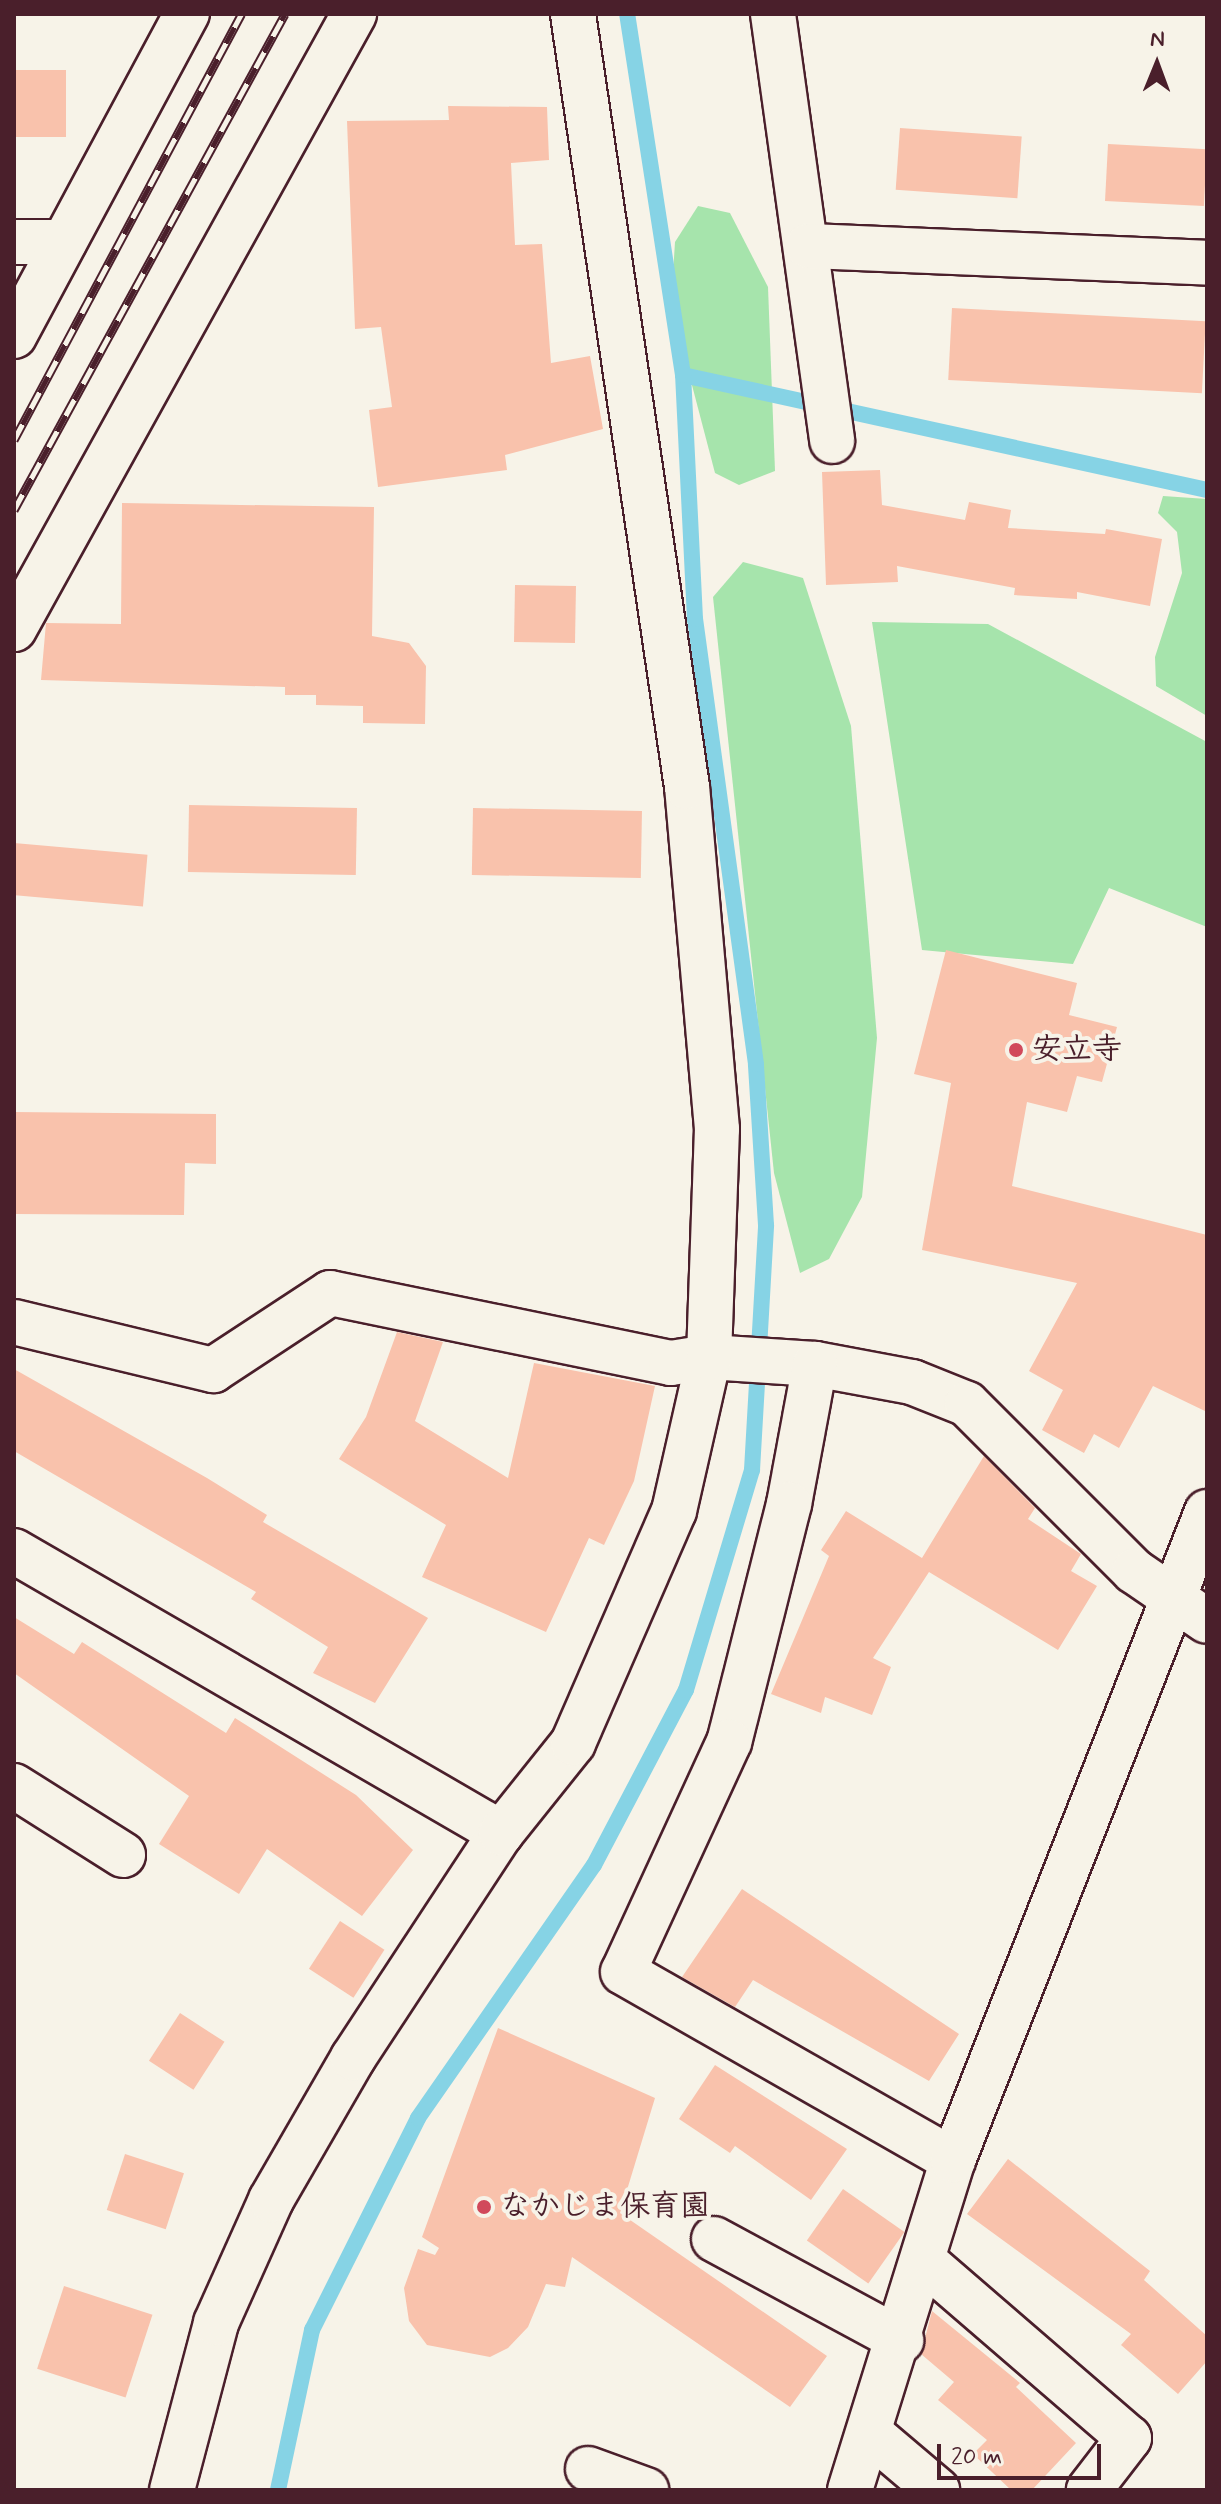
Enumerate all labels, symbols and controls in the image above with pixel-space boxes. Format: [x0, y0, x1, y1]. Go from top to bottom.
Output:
north arrow [1117, 24, 1197, 104]
text: N [1150, 26, 1165, 54]
place label: 安立寺 [1032, 1032, 1122, 1068]
marker: 安立寺 [1007, 1041, 1025, 1059]
place label: なかじま保育園 [500, 2189, 710, 2225]
marker: なかじま保育園 [475, 2198, 493, 2216]
scale bar [941, 2428, 1105, 2478]
text: 20 m [951, 2442, 1002, 2473]

